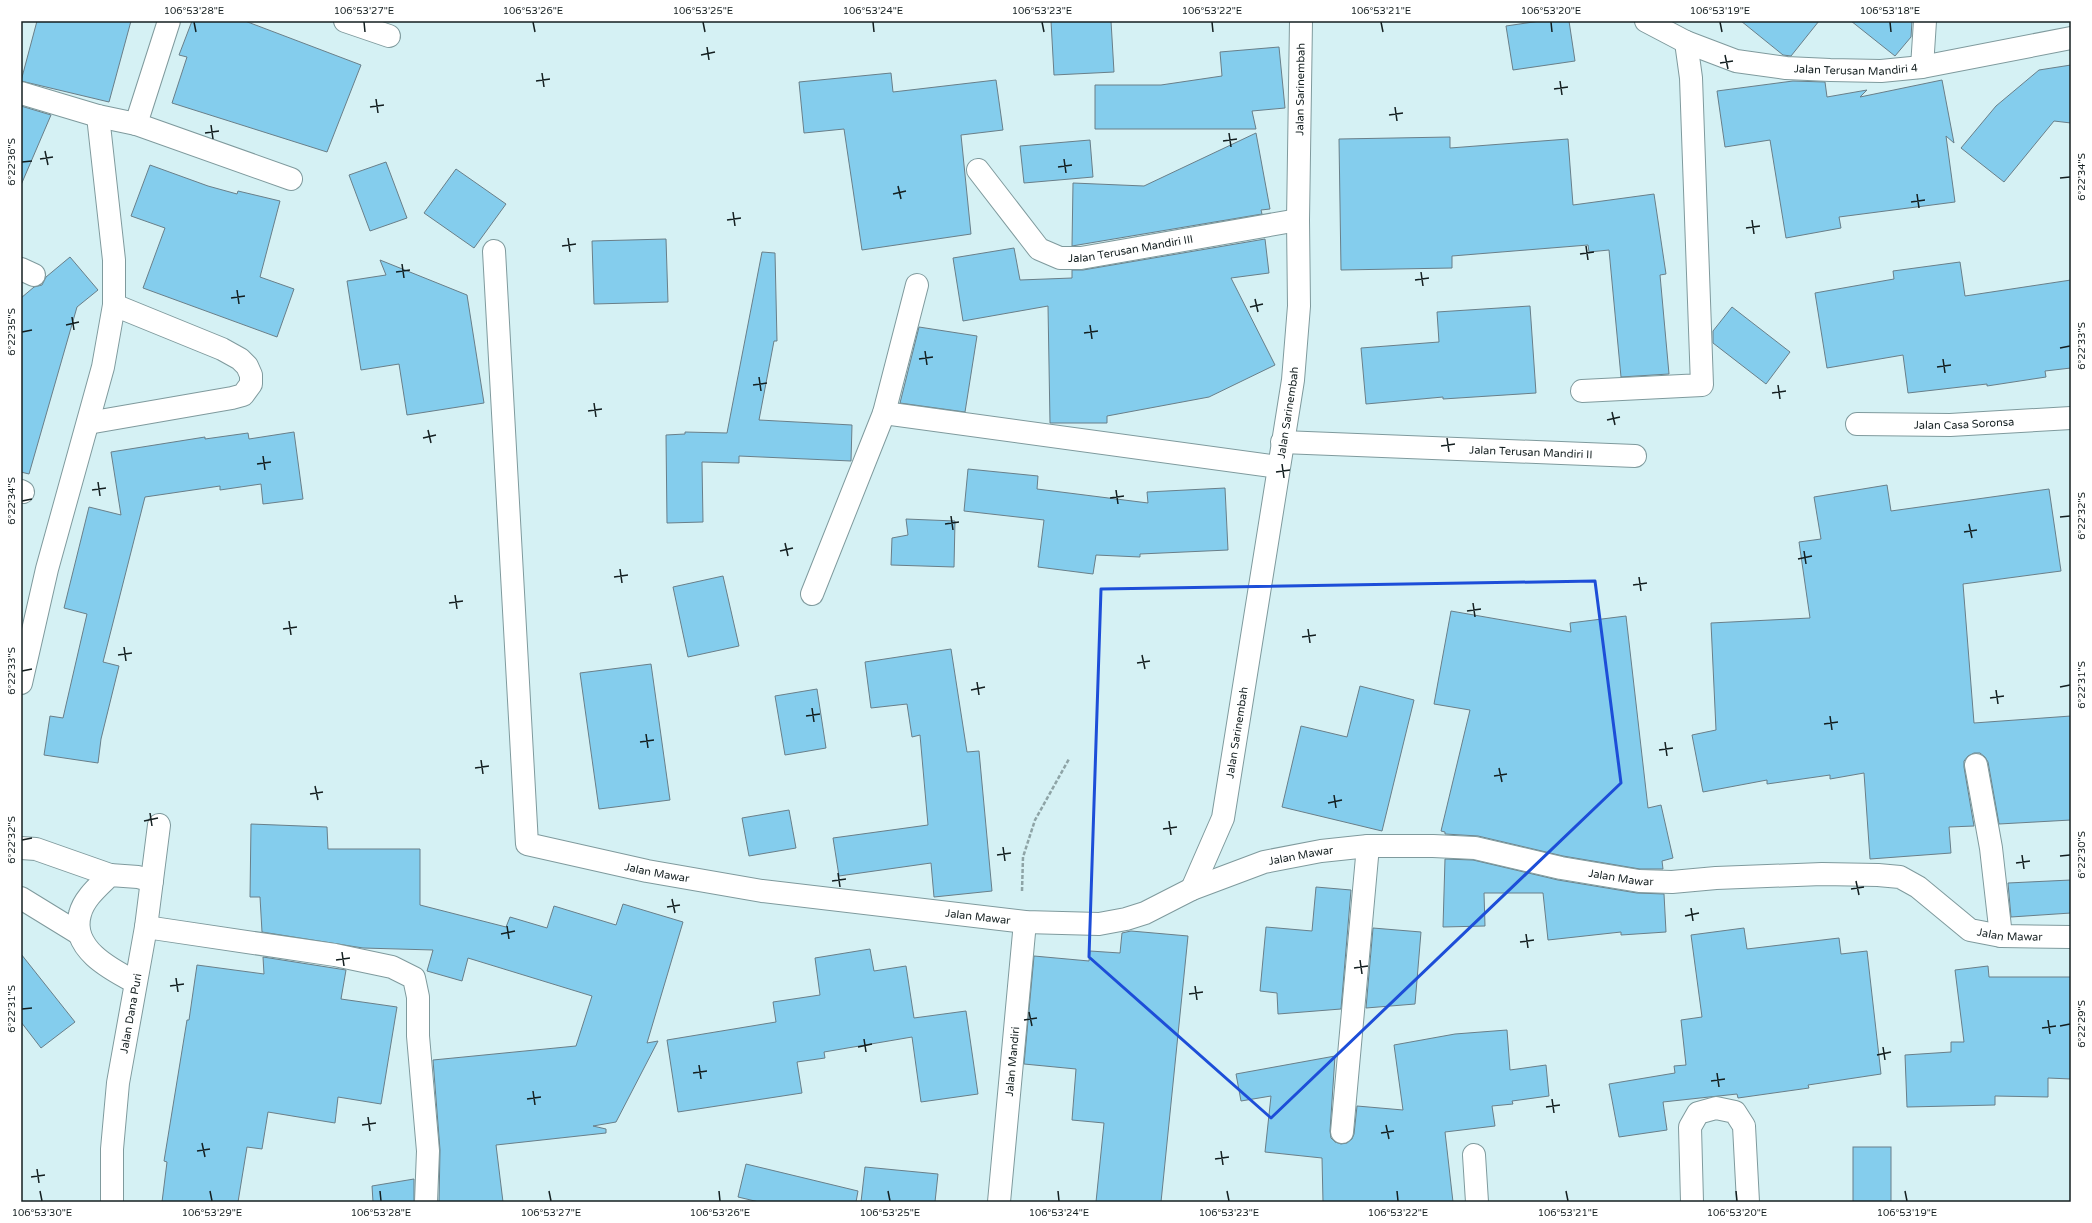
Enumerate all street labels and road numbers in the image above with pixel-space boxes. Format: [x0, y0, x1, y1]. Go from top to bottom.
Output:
street label: Jalan Sarinembah [1293, 43, 1307, 136]
street label: Jalan Terusan Mandiri 4 [1794, 61, 1918, 78]
street label: Jalan Terusan Mandiri III [1068, 232, 1194, 265]
street label: Jalan Sarinembah [1274, 366, 1301, 459]
street label: Jalan Casa Soronsa [1914, 415, 2014, 432]
street label: Jalan Terusan Mandiri II [1469, 443, 1593, 461]
street label: Jalan Sarinembah [1223, 686, 1250, 779]
street label: Jalan Mawar [1267, 843, 1335, 868]
street label: Jalan Mawar [623, 860, 691, 885]
street label: Jalan Mawar [1588, 866, 1655, 888]
street label: Jalan Mawar [945, 906, 1012, 927]
street label: Jalan Mawar [1976, 925, 2043, 943]
street label: Jalan Dana Puri [117, 972, 144, 1054]
street label: Jalan Mandiri [1002, 1026, 1022, 1097]

